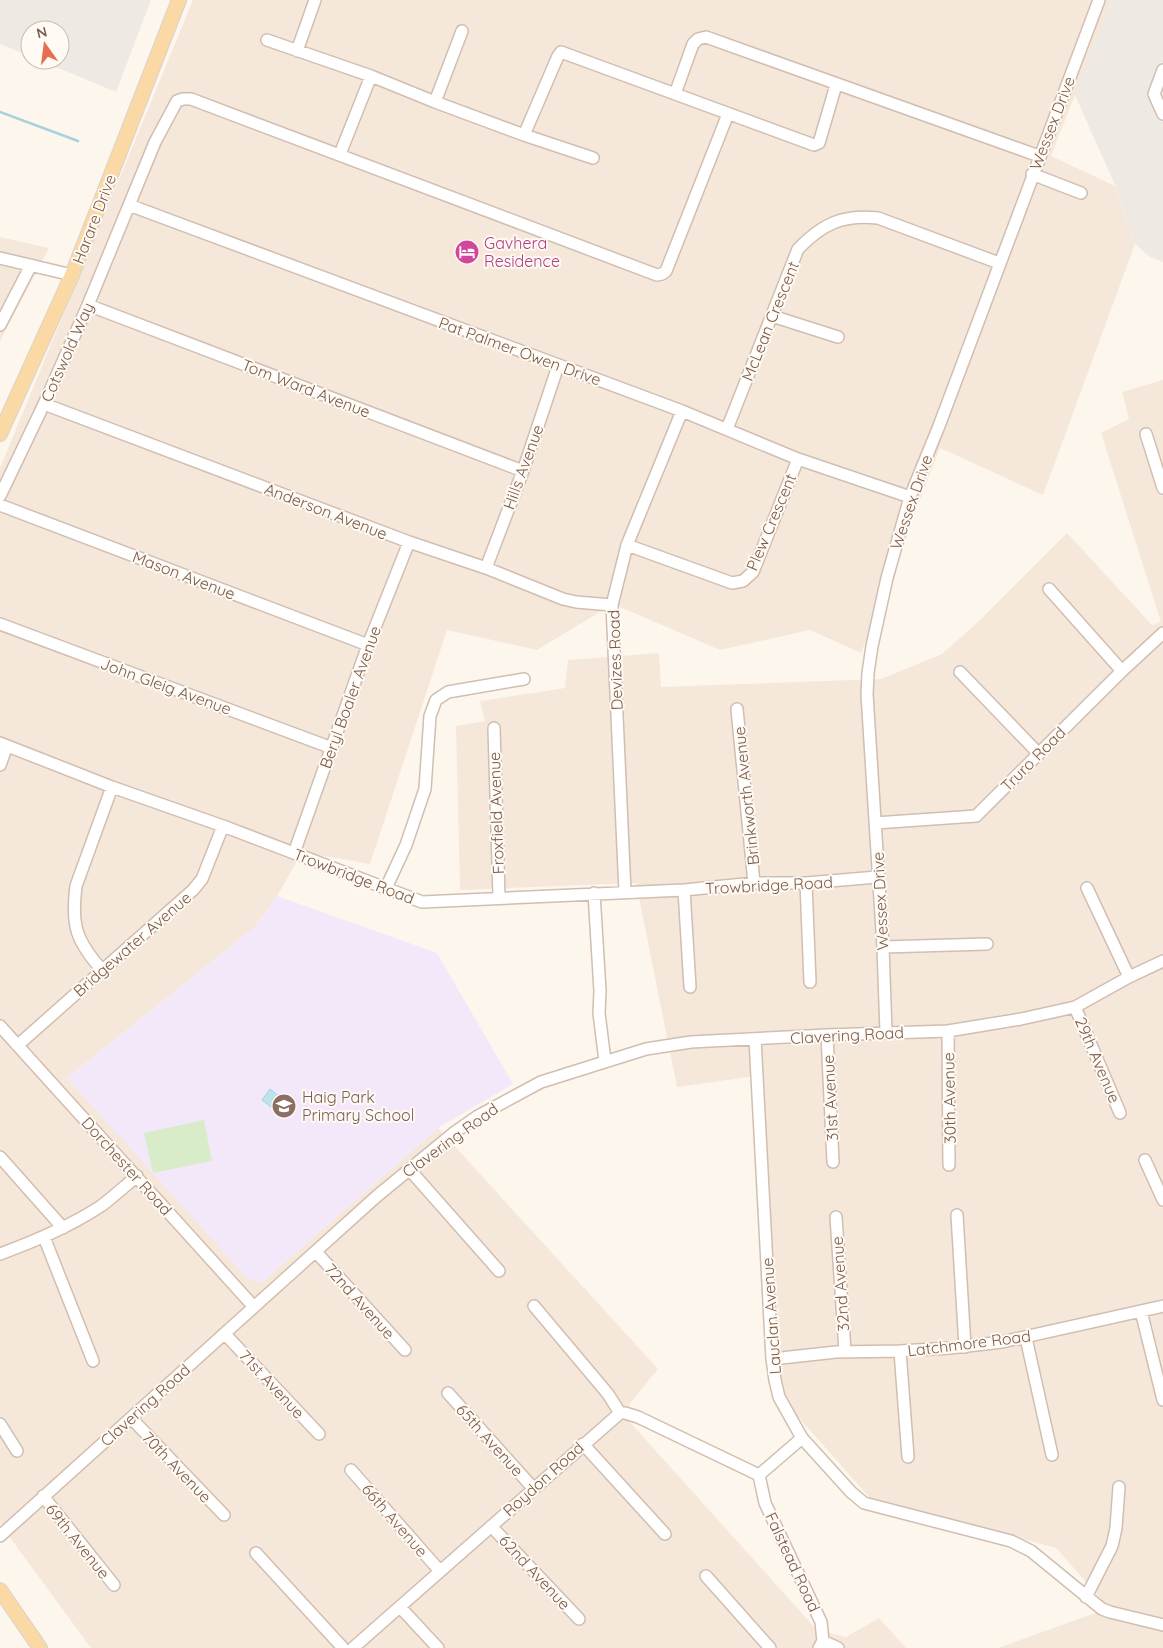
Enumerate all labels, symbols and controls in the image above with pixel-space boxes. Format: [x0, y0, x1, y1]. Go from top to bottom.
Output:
north arrow [20, 20, 70, 70]
text: N [35, 22, 49, 42]
street label: Wessex Drive [1025, 73, 1079, 173]
street label: Harare Drive [68, 171, 120, 267]
place label: Gavhera Residence [484, 233, 560, 271]
hotel icon: Gavhera Residence [454, 239, 480, 265]
street label: McLean Crescent [737, 258, 803, 384]
street label: Cotswold Way [36, 299, 98, 405]
street label: Pat Palmer Owen Drive [436, 312, 604, 390]
street label: Tom Ward Avenue [239, 354, 373, 422]
street label: Hills Avenue [498, 422, 548, 512]
street label: Wessex Drive [885, 452, 937, 552]
street label: Plew Crescent [742, 471, 800, 573]
street label: Anderson Avenue [262, 478, 390, 544]
street label: Mason Avenue [130, 546, 238, 604]
street label: Devizes Road [603, 609, 627, 711]
street label: Beryl Boaler Avenue [315, 623, 385, 771]
street label: John Gleig Avenue [98, 653, 234, 719]
street label: Truro Road [996, 722, 1070, 796]
street label: Brinkworth Avenue [729, 726, 763, 866]
street label: Froxfield Avenue [484, 751, 508, 875]
street label: Trowbridge Road [291, 844, 417, 908]
street label: Wessex Drive [867, 851, 893, 951]
street label: Trowbridge Road [705, 872, 833, 898]
street label: Bridgewater Avenue [69, 887, 195, 1001]
street label: 29th Avenue [1071, 1014, 1125, 1106]
street label: Clavering Road [790, 1022, 904, 1048]
street label: 30th Avenue [938, 1052, 960, 1144]
street label: 31st Avenue [818, 1054, 842, 1142]
place label: Haig Park Primary School [302, 1087, 414, 1125]
school or university icon: Haig Park Primary School [271, 1093, 297, 1119]
street label: Clavering Road [398, 1098, 502, 1182]
street label: Dorchester Road [78, 1113, 176, 1219]
street label: 32nd Avenue [827, 1236, 853, 1332]
street label: Lauclan Avenue [757, 1257, 785, 1375]
street label: 72nd Avenue [321, 1259, 399, 1343]
street label: Latchmore Road [906, 1326, 1032, 1360]
street label: 71st Avenue [235, 1345, 309, 1423]
street label: Clavering Road [96, 1359, 194, 1451]
street label: 65th Avenue [452, 1400, 528, 1480]
street label: 70th Avenue [138, 1427, 216, 1507]
street label: Roydon Road [498, 1437, 588, 1521]
street label: 66th Avenue [358, 1479, 432, 1561]
street label: 69th Avenue [42, 1499, 114, 1583]
street label: Falstead Road [761, 1509, 825, 1615]
street label: 62nd Avenue [495, 1530, 575, 1614]

